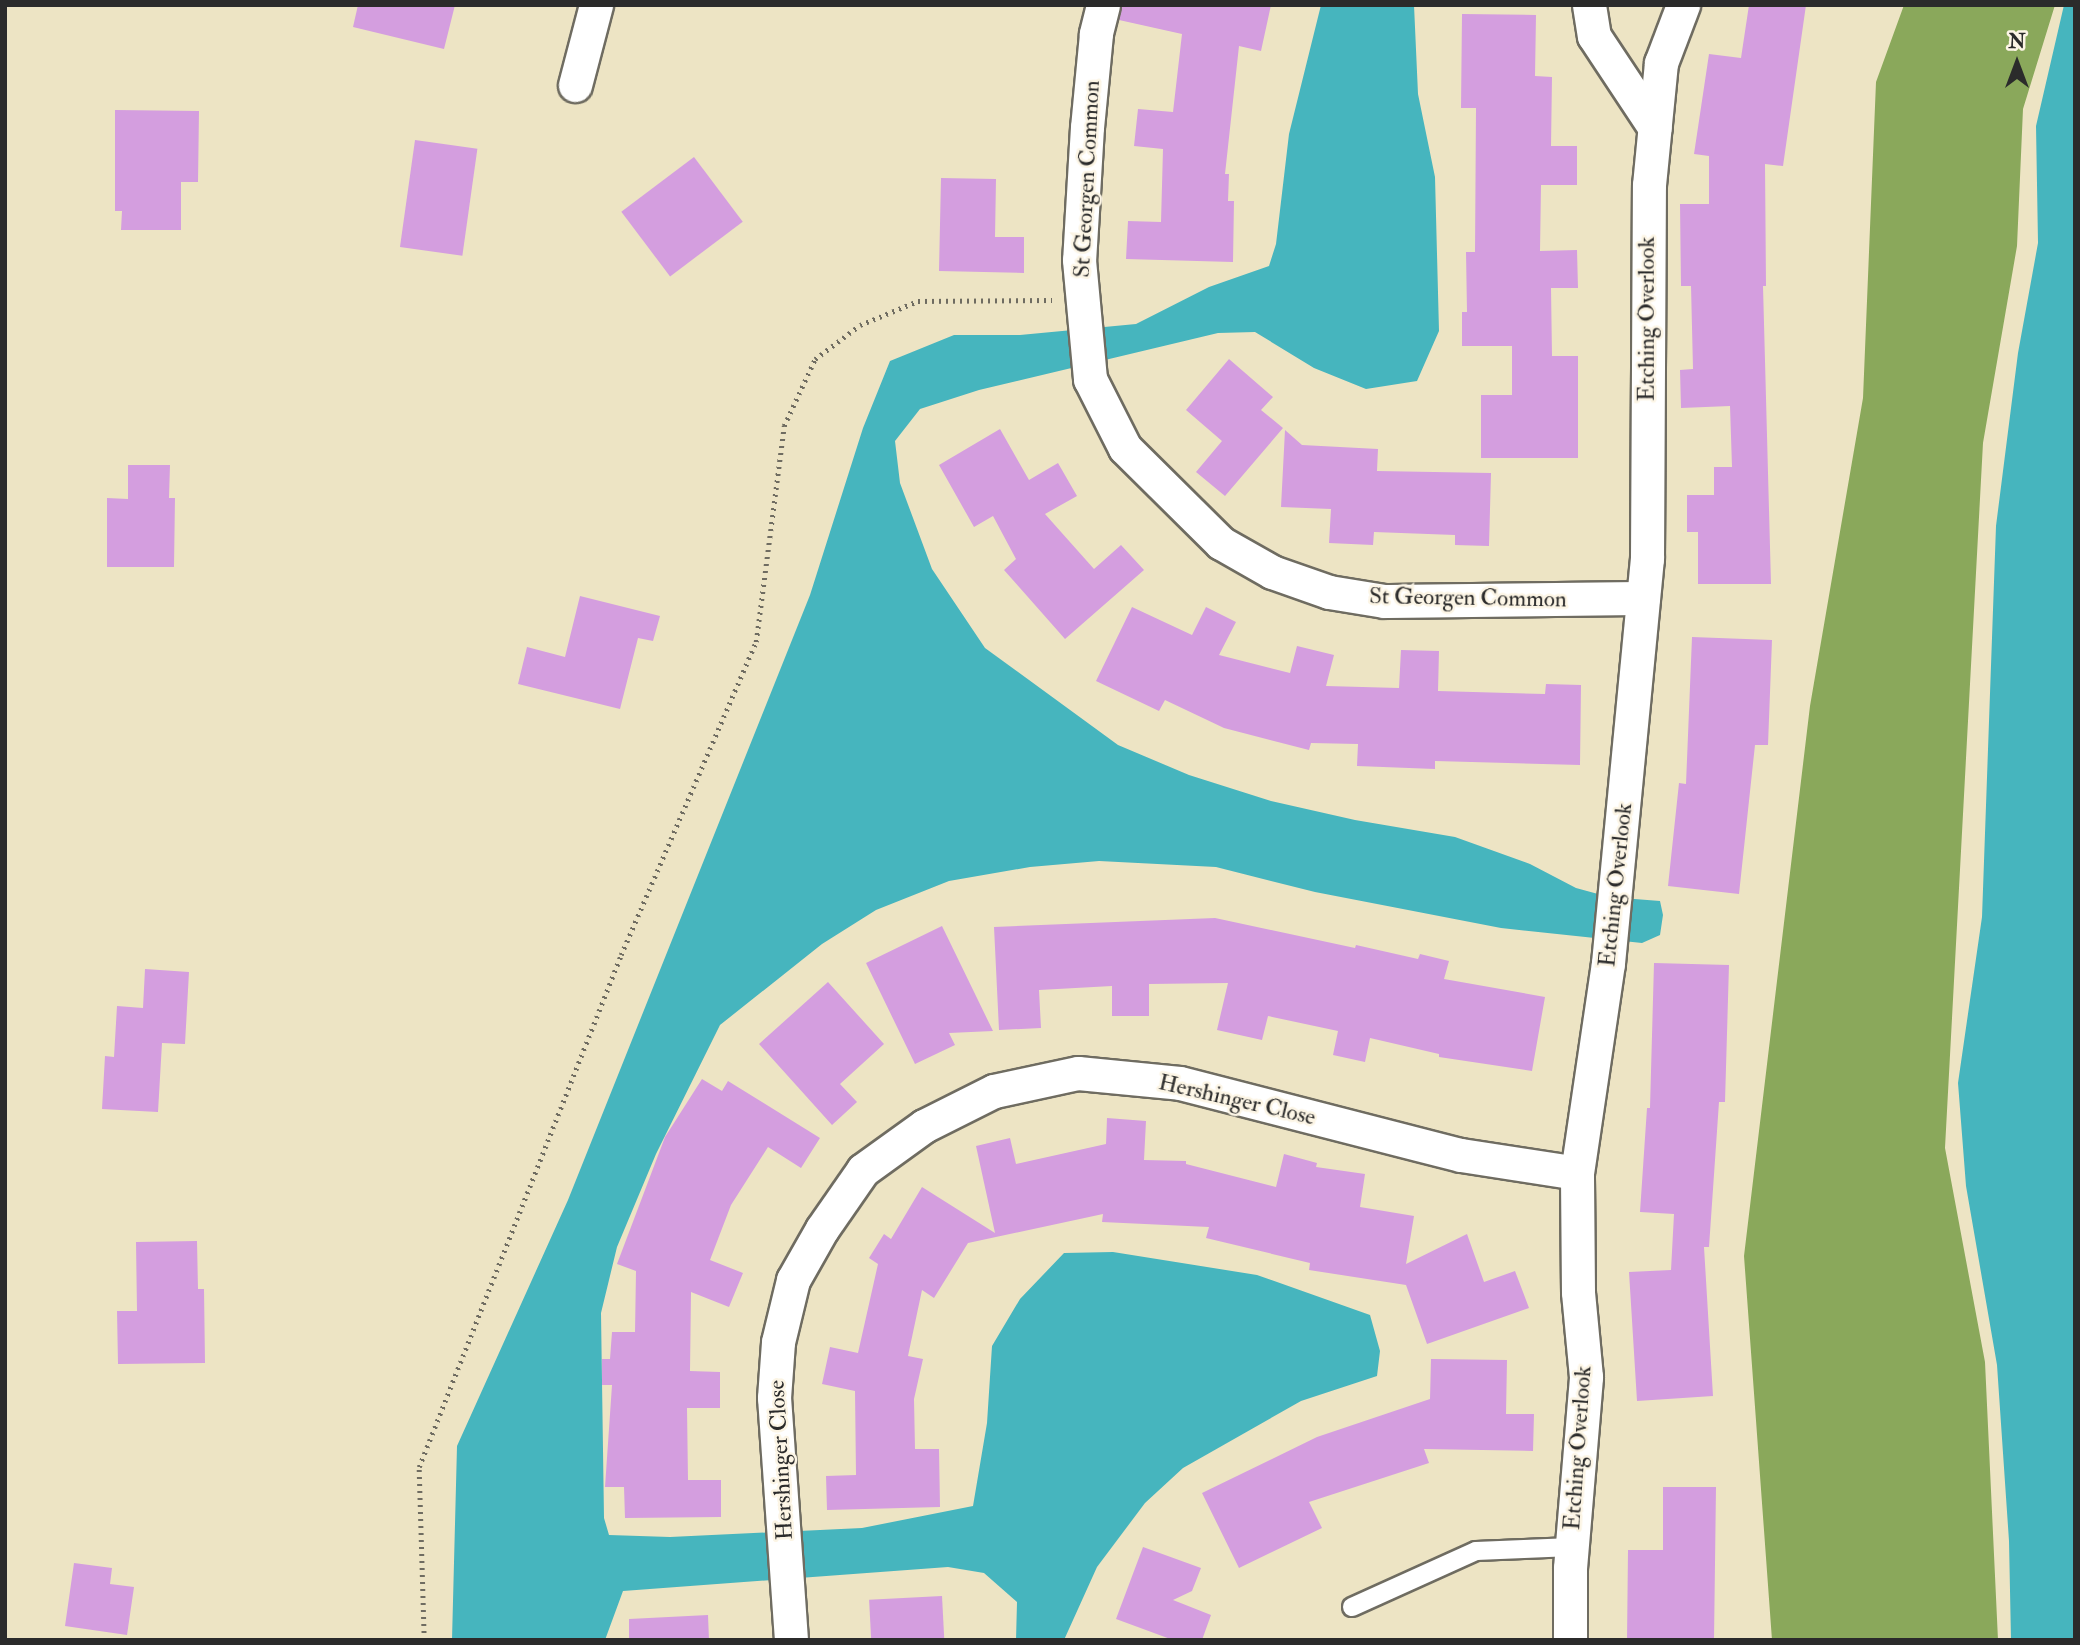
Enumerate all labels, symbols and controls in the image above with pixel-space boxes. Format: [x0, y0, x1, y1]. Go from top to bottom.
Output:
north arrow [1982, 28, 2052, 98]
text: N [2008, 30, 2026, 54]
street label: St Georgen Common [1068, 80, 1106, 278]
street label: Etching Overlook [1633, 237, 1661, 401]
street label: St Georgen Common [1369, 582, 1567, 614]
street label: Etching Overlook [1594, 802, 1638, 968]
street label: Hershinger Close [1156, 1069, 1318, 1131]
street label: Etching Overlook [1558, 1365, 1598, 1531]
street label: Hershinger Close [763, 1379, 799, 1541]

